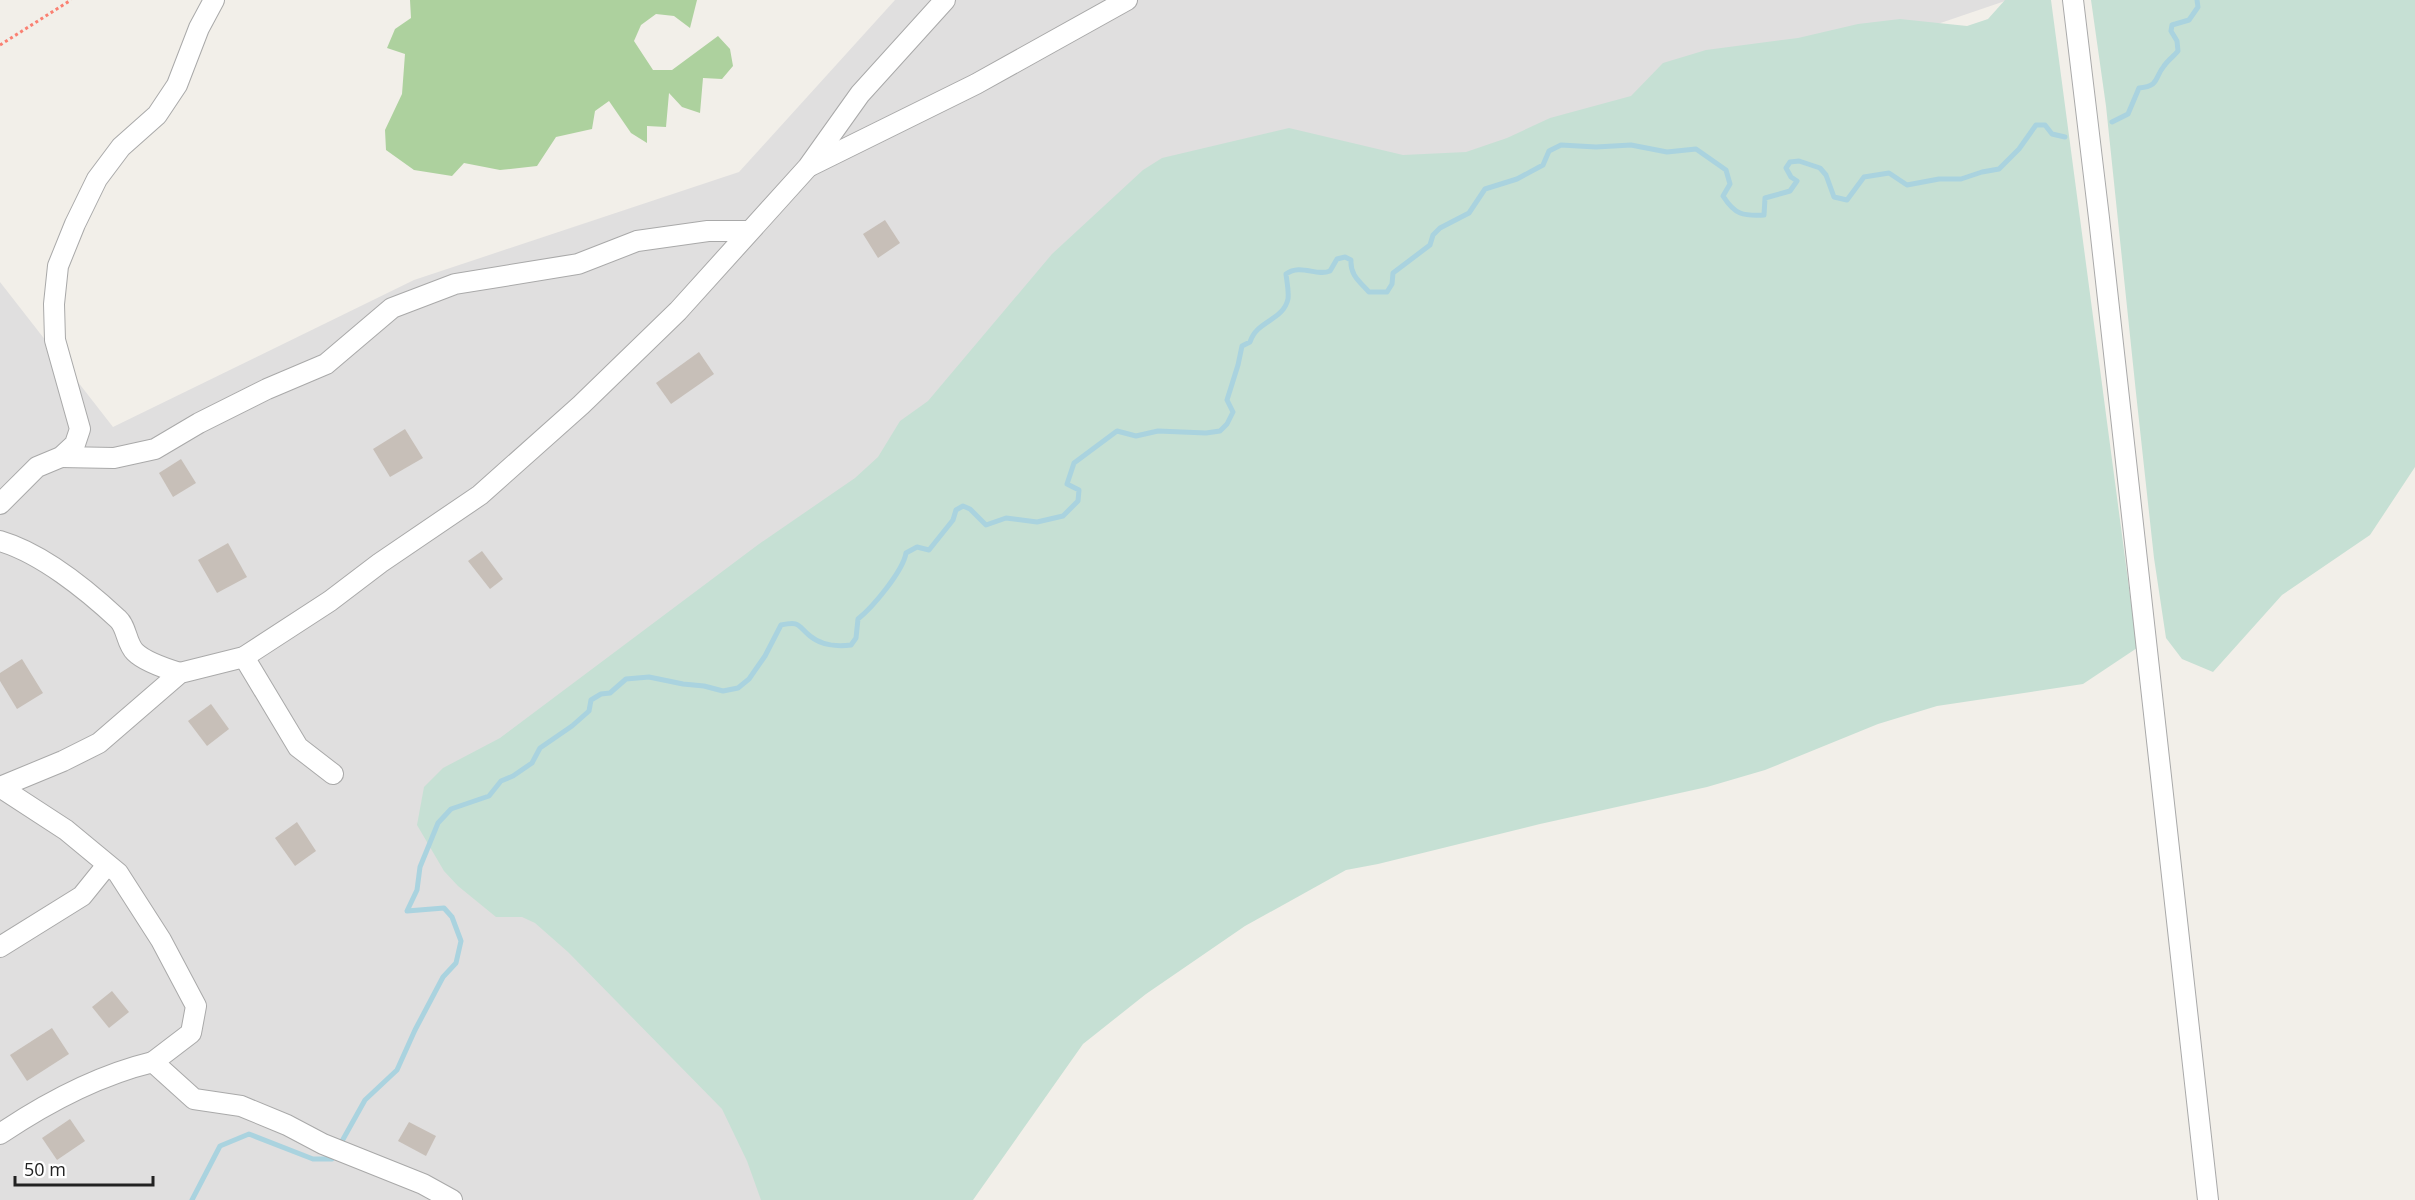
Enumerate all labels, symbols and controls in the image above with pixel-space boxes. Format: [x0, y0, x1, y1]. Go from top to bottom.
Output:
scale bar [15, 1149, 153, 1187]
text: 50 m [24, 1157, 66, 1181]

